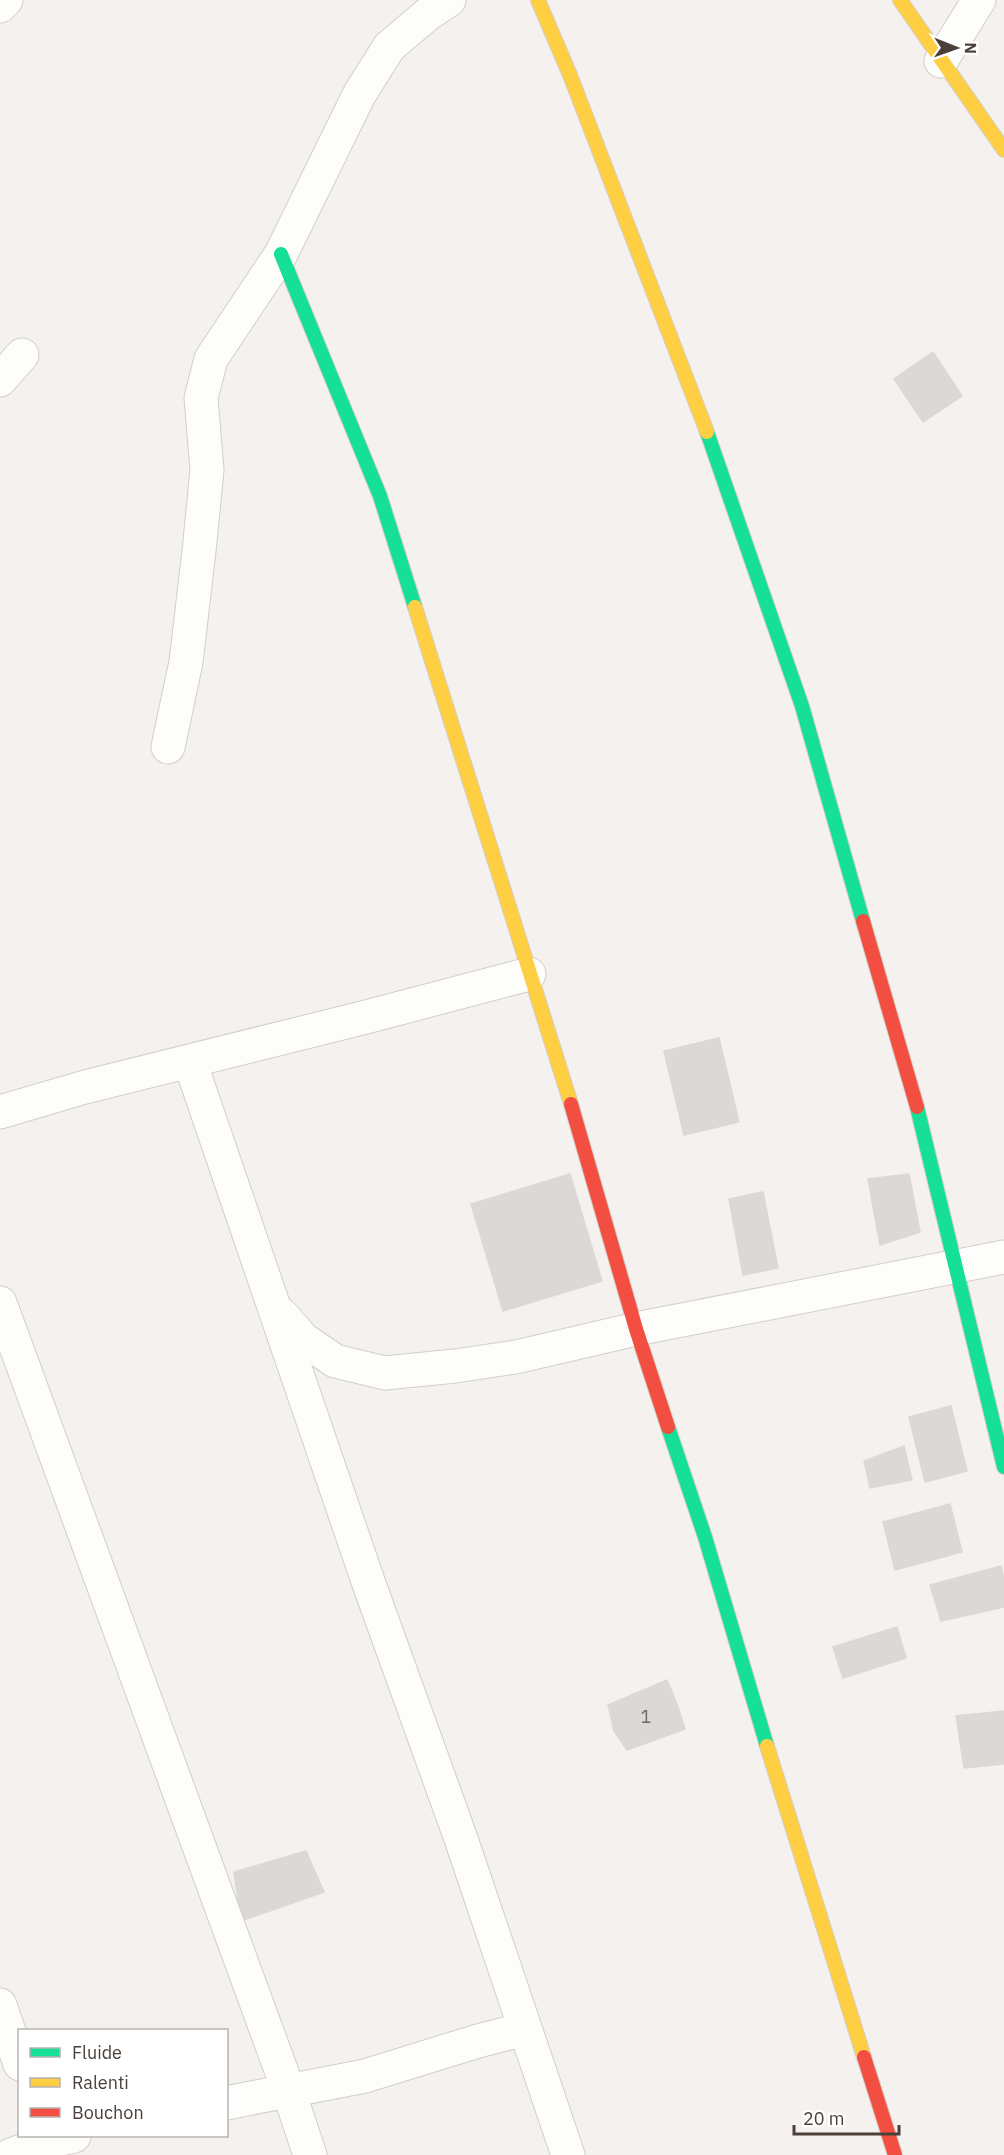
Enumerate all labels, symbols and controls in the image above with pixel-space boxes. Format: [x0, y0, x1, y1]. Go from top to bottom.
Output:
north arrow [926, 18, 986, 78]
text: N [961, 42, 981, 54]
house number: 1 [641, 1705, 651, 1728]
legend [18, 2029, 228, 2137]
text: Fluide [72, 2041, 122, 2064]
text: Ralenti [72, 2071, 129, 2094]
scale bar [794, 2098, 899, 2136]
text: Bouchon [72, 2101, 144, 2124]
text: 20 m [803, 2107, 845, 2130]

